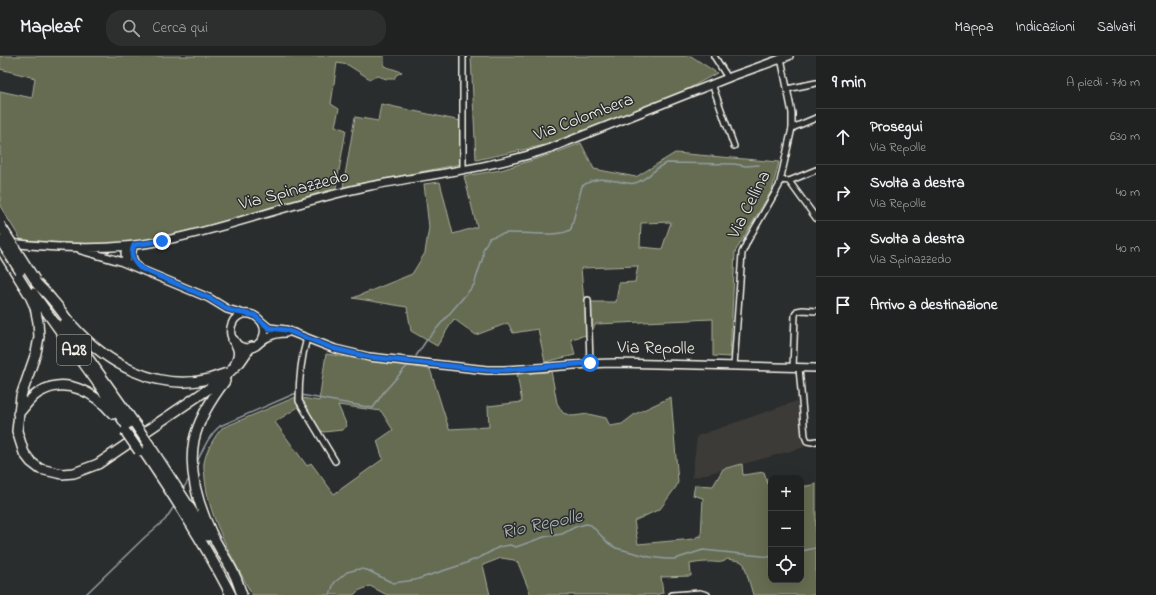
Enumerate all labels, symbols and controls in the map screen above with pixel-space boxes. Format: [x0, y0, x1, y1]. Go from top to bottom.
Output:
search box [106, 10, 386, 46]
text: Mapleaf [20, 14, 82, 41]
icon: search [120, 17, 142, 39]
text: Cerca qui [152, 17, 208, 39]
text: Mappa [955, 17, 993, 38]
text: Indicazioni [1015, 17, 1075, 38]
text: Salvati [1097, 17, 1136, 38]
text: 9 min [832, 70, 866, 95]
text: A piedi · 710 m [1066, 73, 1140, 92]
street label: Via Colombera [530, 87, 638, 149]
text: Prosegui [870, 116, 923, 138]
icon: ahead [832, 126, 854, 148]
text: 630 m [1110, 127, 1140, 146]
text: Via Repolle [870, 138, 926, 157]
street label: Via Spinazzedo [235, 164, 352, 218]
street label: Via Cellina [721, 167, 778, 244]
text: Svolta a destra [870, 172, 965, 194]
icon: right [832, 182, 854, 204]
text: 40 m [1116, 183, 1140, 202]
text: Via Repolle [870, 194, 926, 213]
text: Svolta a destra [870, 228, 965, 250]
route end [153, 232, 171, 250]
icon: right [832, 238, 854, 260]
text: 40 m [1116, 239, 1140, 258]
text: Via Spinazzedo [870, 250, 951, 269]
icon: arrive [832, 294, 854, 316]
text: Arrivo a destinazione [870, 294, 997, 316]
road number: A28 [57, 335, 91, 365]
street label: Via Repolle [616, 335, 696, 363]
route start [581, 354, 599, 372]
map controls [768, 475, 804, 583]
button: + [768, 475, 804, 511]
water label: Rio Repolle [499, 503, 586, 547]
button: − [768, 511, 804, 547]
button: locate [768, 547, 804, 583]

